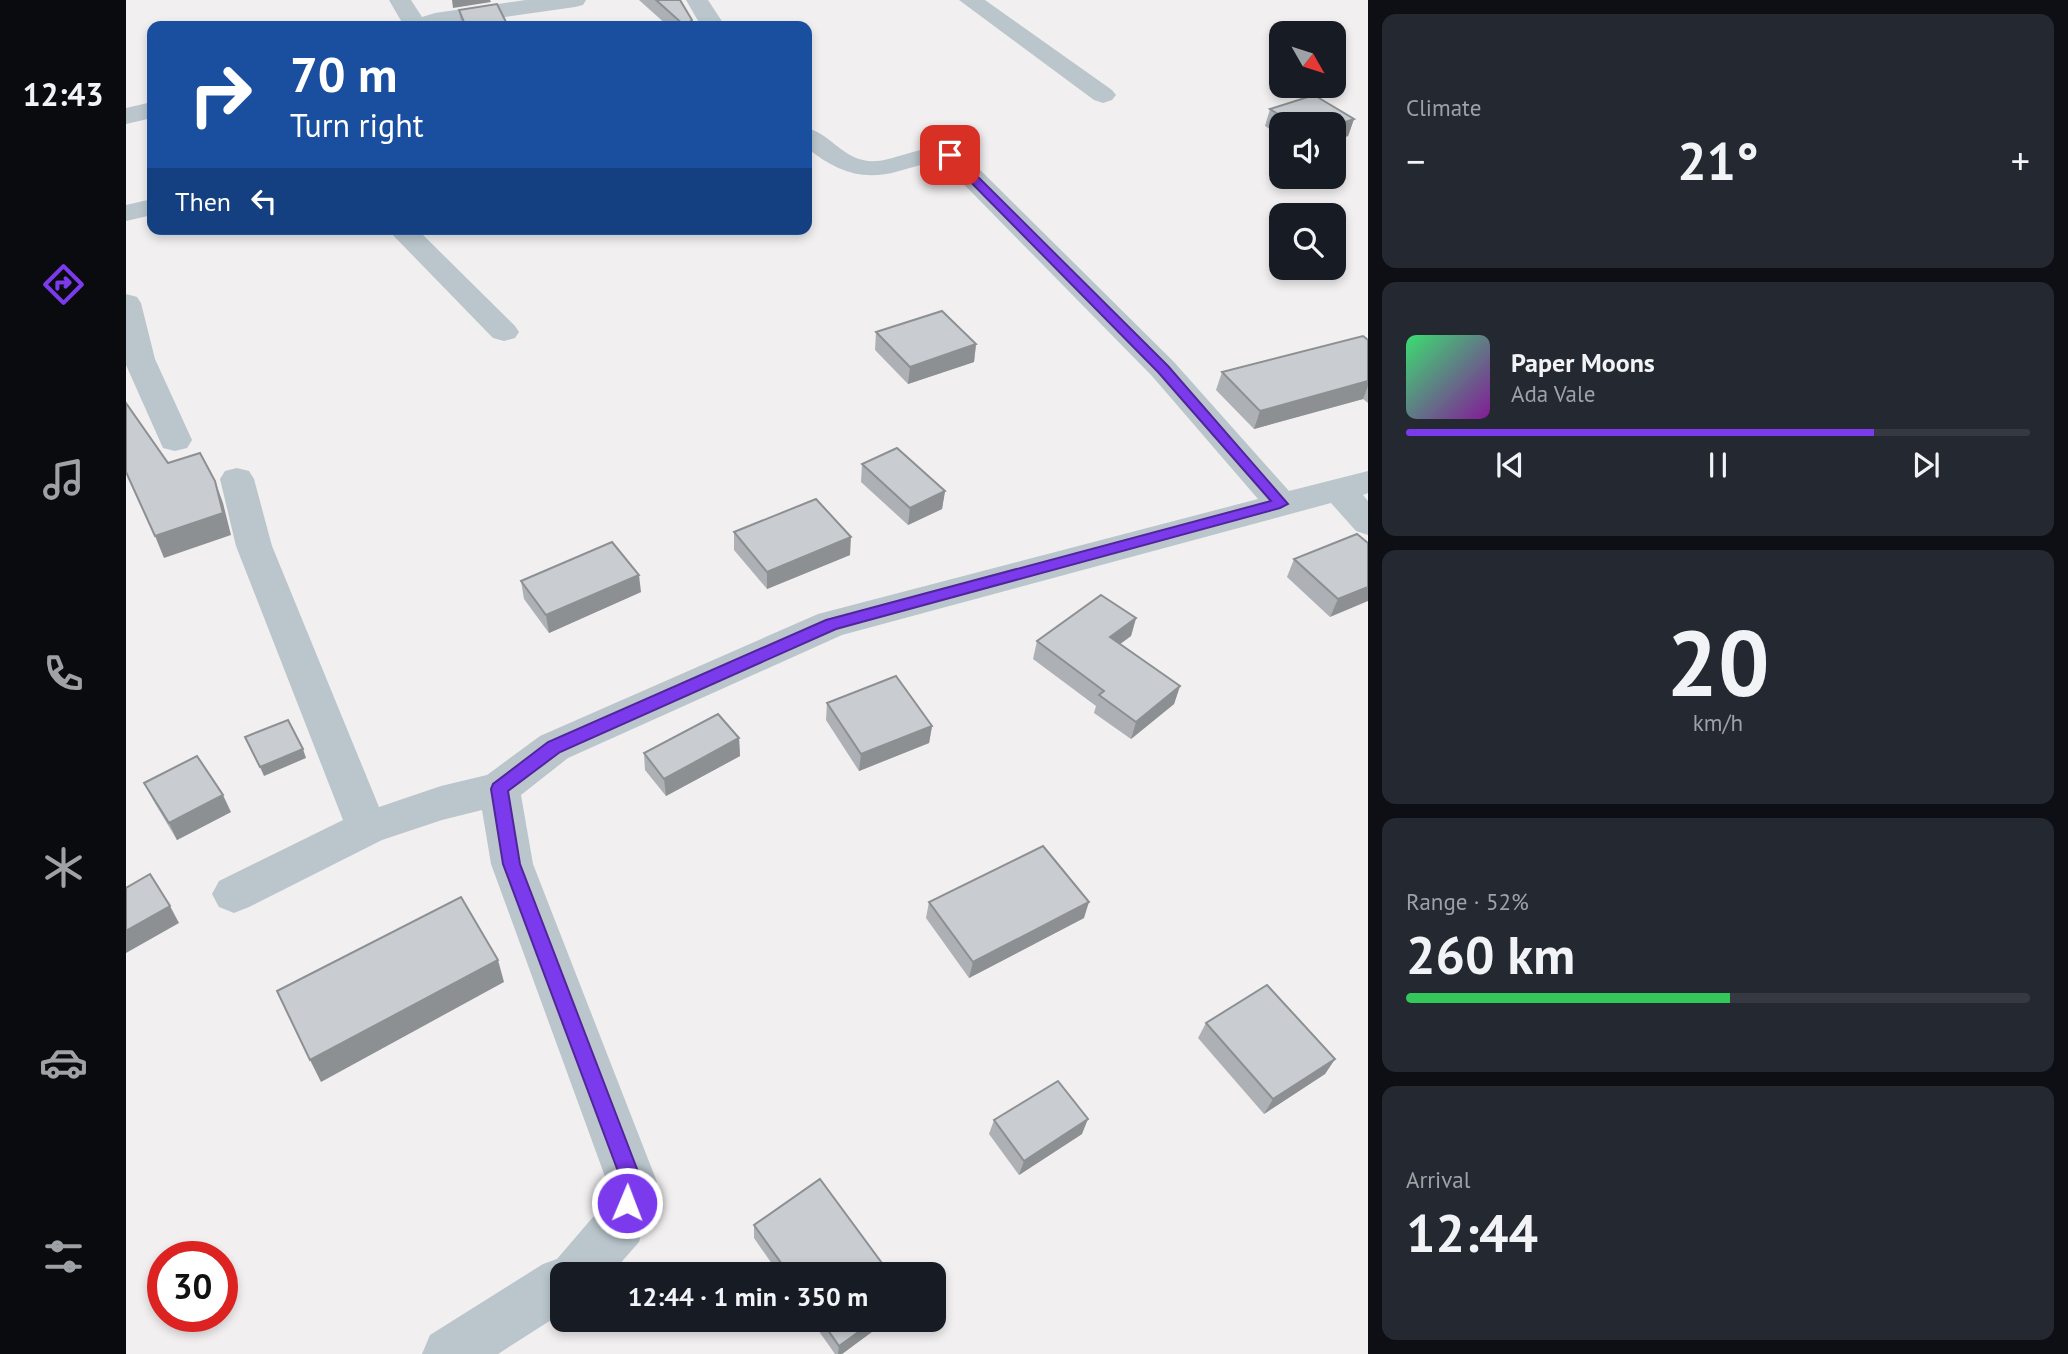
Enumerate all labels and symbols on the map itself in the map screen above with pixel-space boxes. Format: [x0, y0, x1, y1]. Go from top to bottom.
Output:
north arrow [1269, 21, 1346, 98]
pin [920, 125, 980, 185]
position arrow [590, 1166, 664, 1240]
speed limit sign: 30 [147, 1241, 238, 1332]

